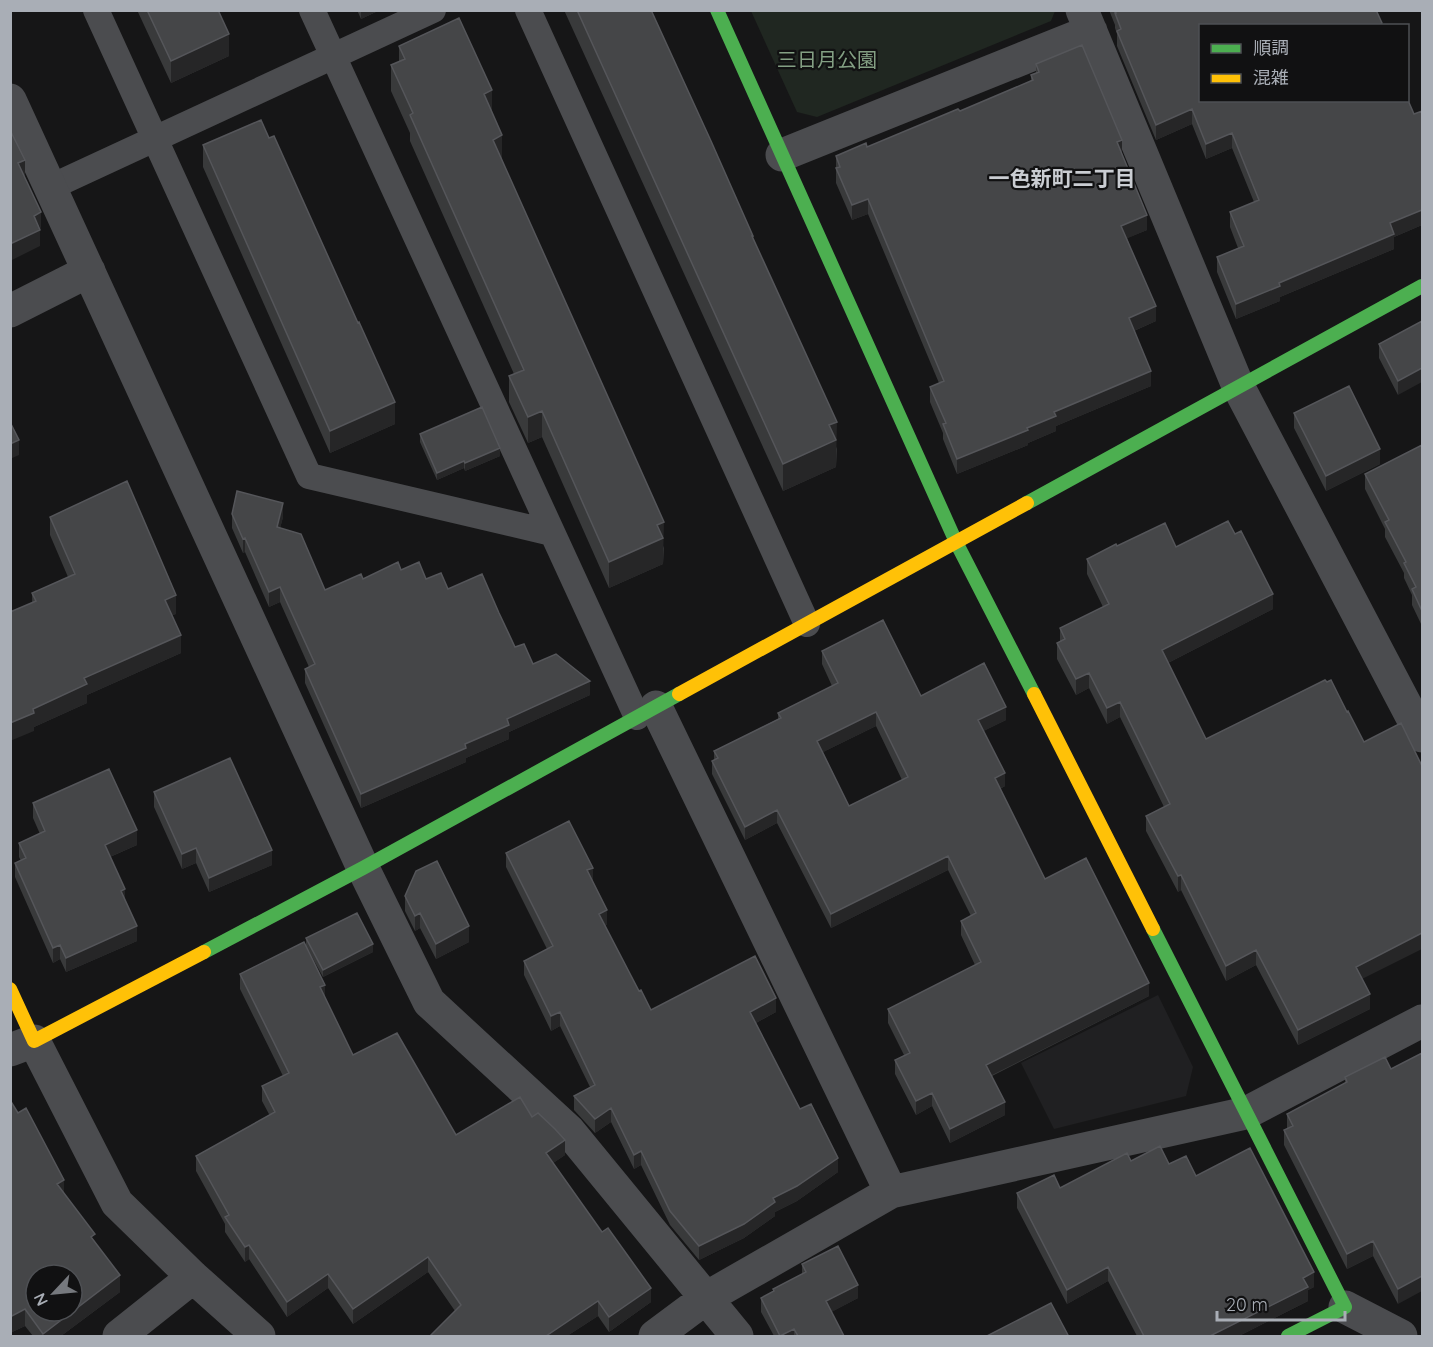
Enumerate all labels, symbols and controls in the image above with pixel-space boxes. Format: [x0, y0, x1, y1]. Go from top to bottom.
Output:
legend [1199, 24, 1409, 102]
text: 順調 [1253, 36, 1289, 59]
park label: 三日月公園 [777, 47, 877, 72]
text: 混雑 [1253, 66, 1289, 89]
district label: 一色新町二丁目 [989, 165, 1136, 191]
north arrow [24, 1263, 84, 1323]
scale bar [1217, 1284, 1344, 1322]
text: N [29, 1290, 52, 1309]
text: 20 m [1226, 1293, 1268, 1316]

